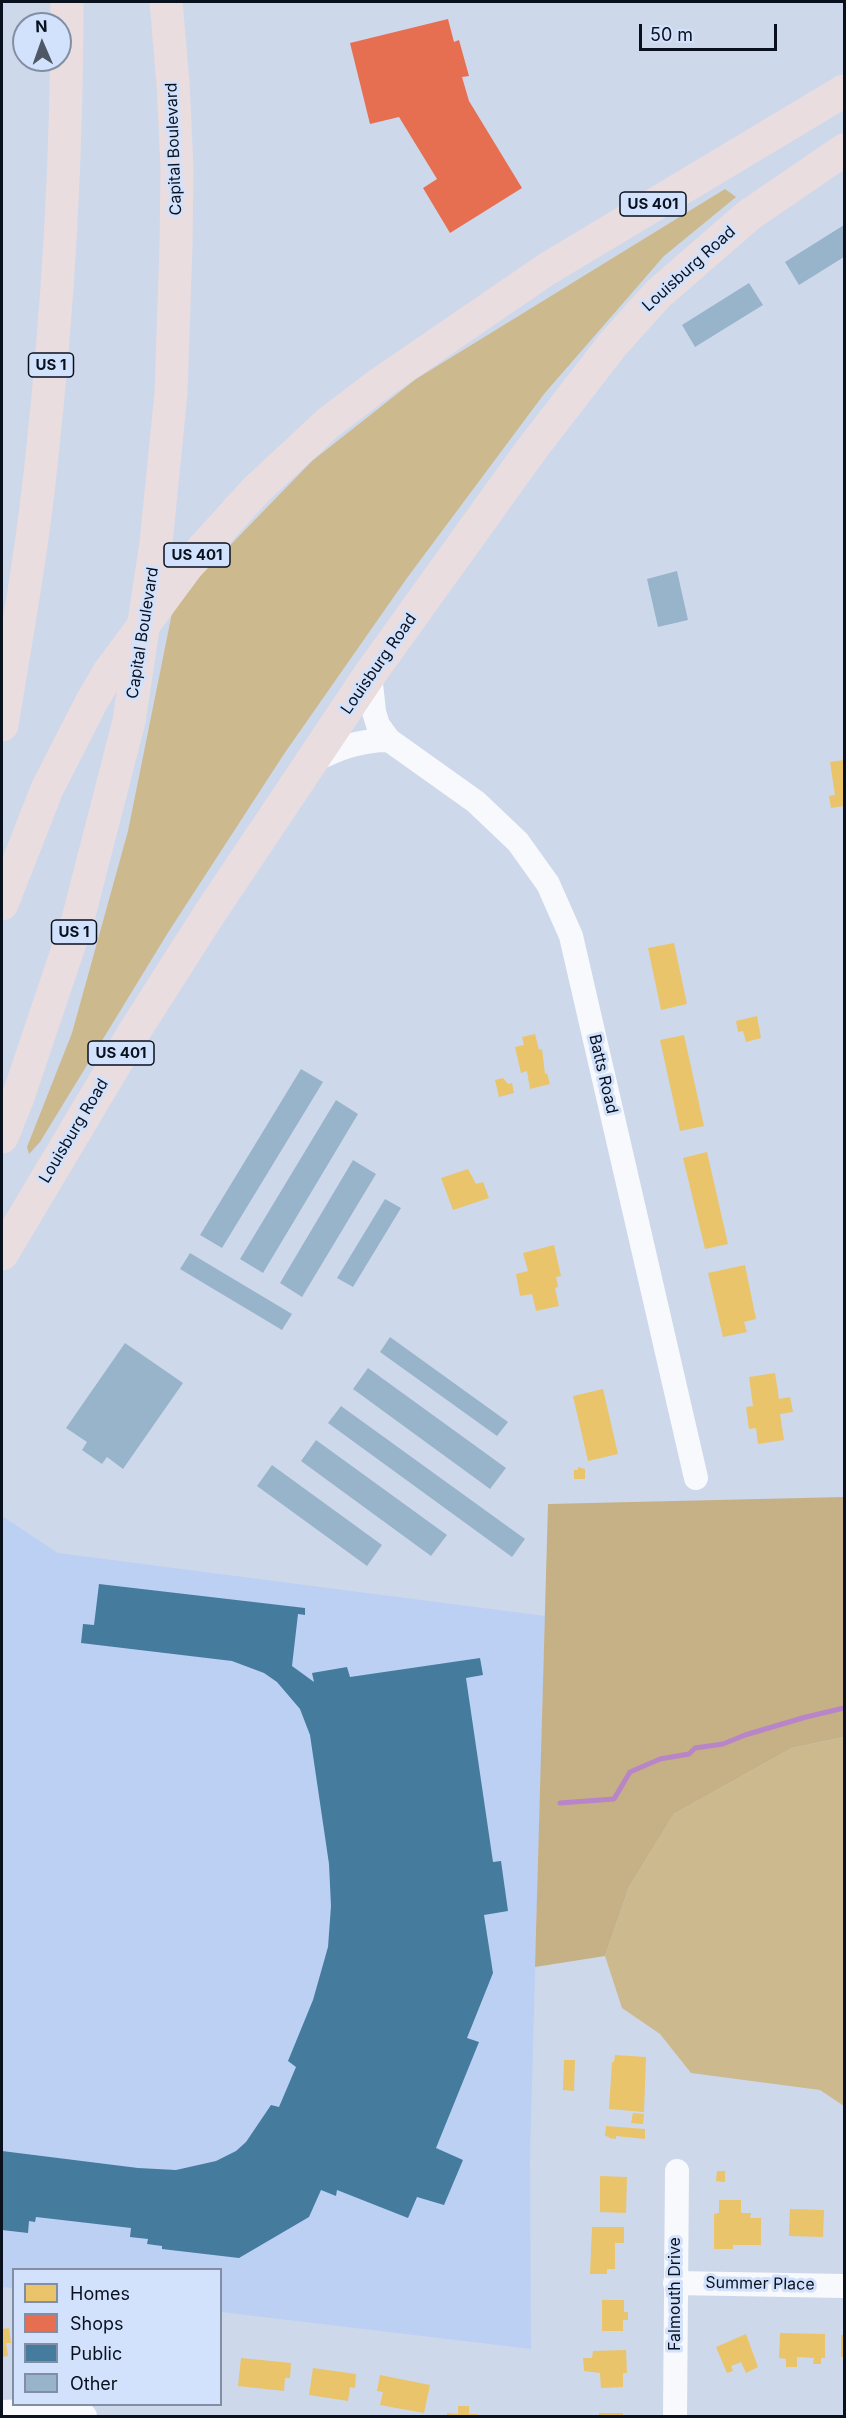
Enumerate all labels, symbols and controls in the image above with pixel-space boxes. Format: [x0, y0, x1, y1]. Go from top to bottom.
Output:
north arrow [12, 12, 72, 72]
scale bar [642, 12, 780, 50]
text: N [35, 16, 48, 36]
text: 50 m [650, 24, 693, 45]
street label: Capital Boulevard [162, 82, 186, 216]
road number: US 401 [620, 192, 686, 216]
street label: Louisburg Road [639, 222, 739, 316]
road number: US 1 [28, 353, 74, 377]
road number: US 401 [164, 543, 230, 567]
street label: Capital Boulevard [123, 566, 163, 700]
street label: Louisburg Road [337, 610, 421, 718]
road number: US 1 [52, 920, 97, 944]
street label: Batts Road [585, 1032, 621, 1116]
road number: US 401 [88, 1041, 154, 1065]
street label: Louisburg Road [35, 1075, 113, 1187]
street label: Falmouth Drive [665, 2237, 685, 2351]
legend [12, 2268, 222, 2406]
street label: Summer Place [705, 2273, 815, 2295]
text: Homes [70, 2283, 130, 2304]
text: Shops [70, 2313, 124, 2334]
text: Public [70, 2343, 122, 2364]
text: Other [70, 2373, 118, 2394]

